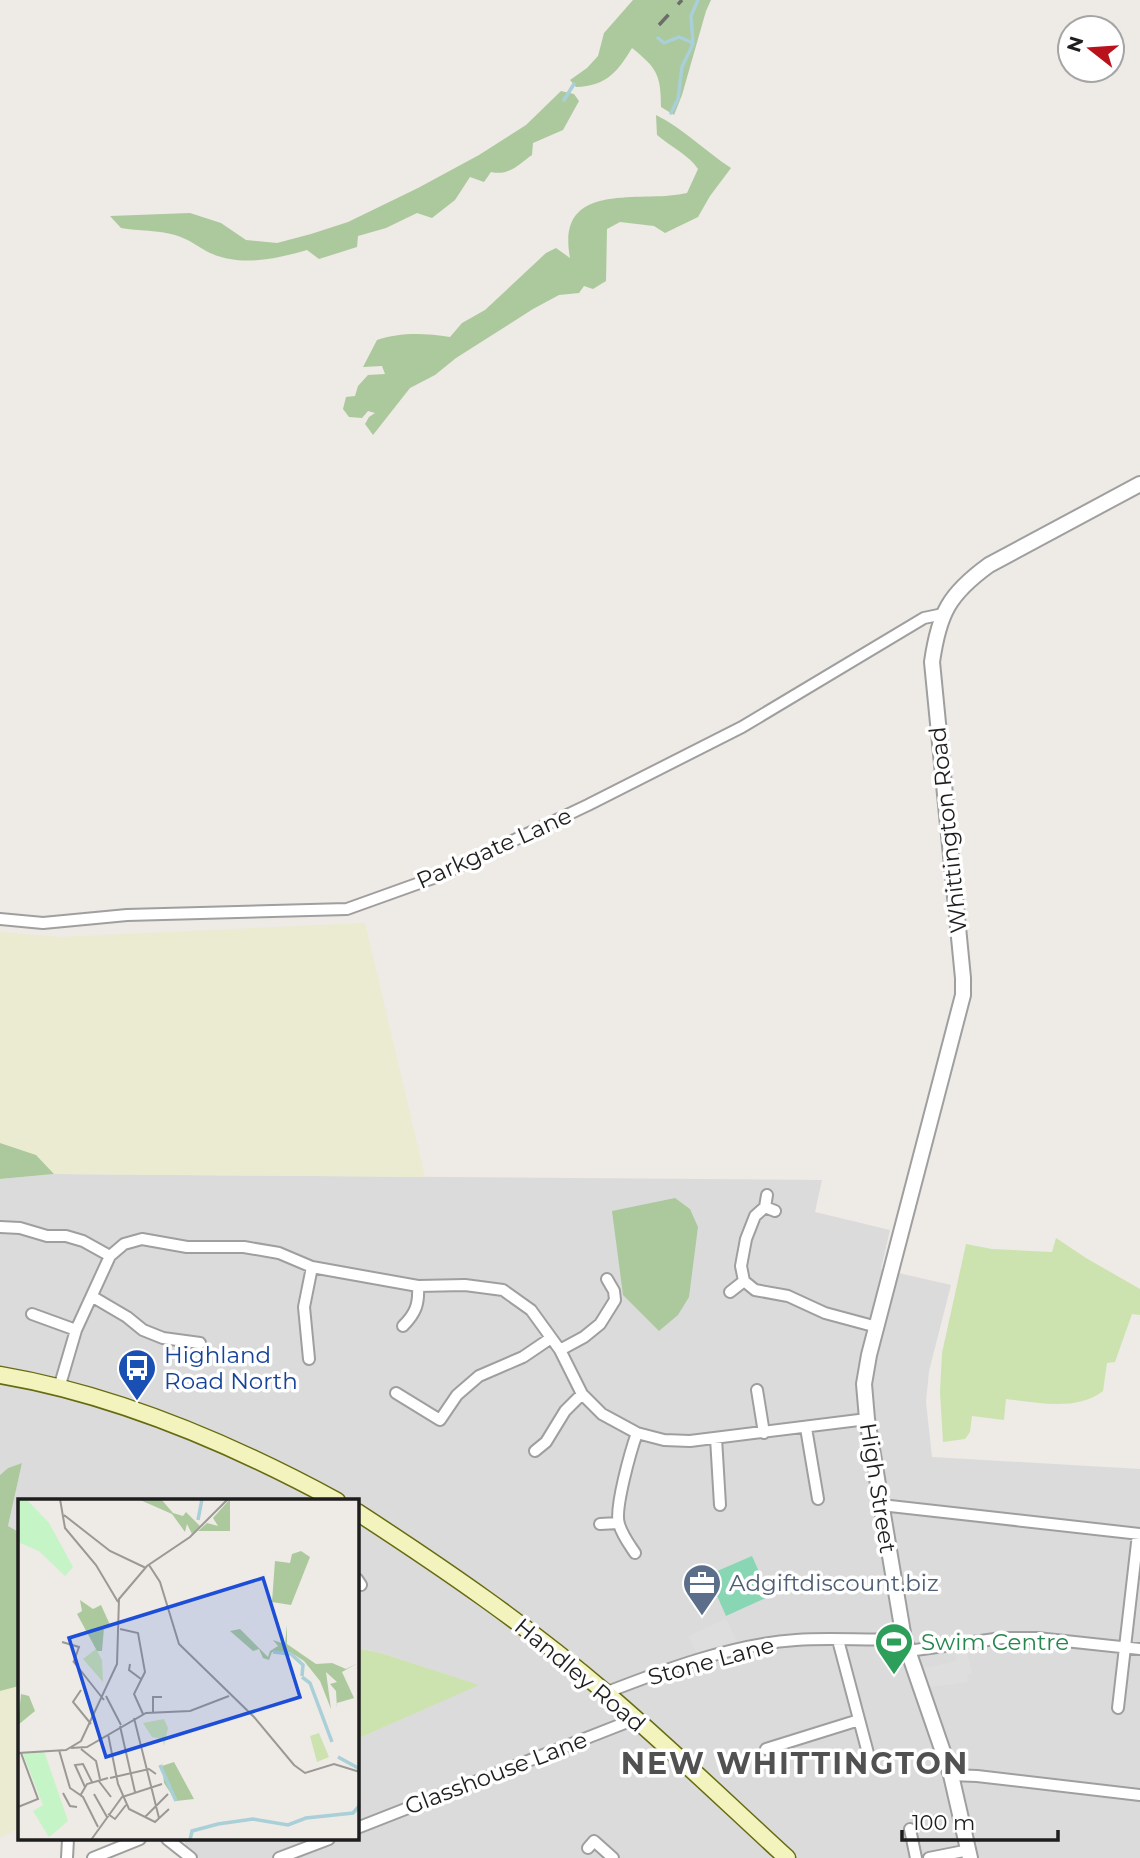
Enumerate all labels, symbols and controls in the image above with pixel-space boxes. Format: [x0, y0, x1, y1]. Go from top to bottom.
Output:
north arrow [1056, 14, 1126, 84]
text: N [1062, 33, 1088, 55]
street label: Whittington Road [923, 725, 973, 935]
street label: Parkgate Lane [412, 801, 576, 895]
place label: Highland Road North [164, 1341, 298, 1395]
bus stop icon: Highland Road North [116, 1347, 158, 1402]
street label: High Street [854, 1421, 902, 1555]
inset map [18, 1499, 359, 1840]
office icon: Adgiftdiscount.biz [681, 1562, 723, 1617]
place label: Adgiftdiscount.biz [729, 1569, 939, 1597]
street label: Handley Road [509, 1612, 651, 1738]
sports icon: Swim Centre [873, 1621, 915, 1676]
place label: Swim Centre [921, 1628, 1069, 1656]
street label: Stone Lane [645, 1631, 777, 1691]
street label: Glasshouse Lane [401, 1725, 591, 1821]
district label: NEW WHITTINGTON [621, 1745, 969, 1782]
scale bar [902, 1798, 1058, 1842]
text: 100 m [912, 1810, 975, 1835]

